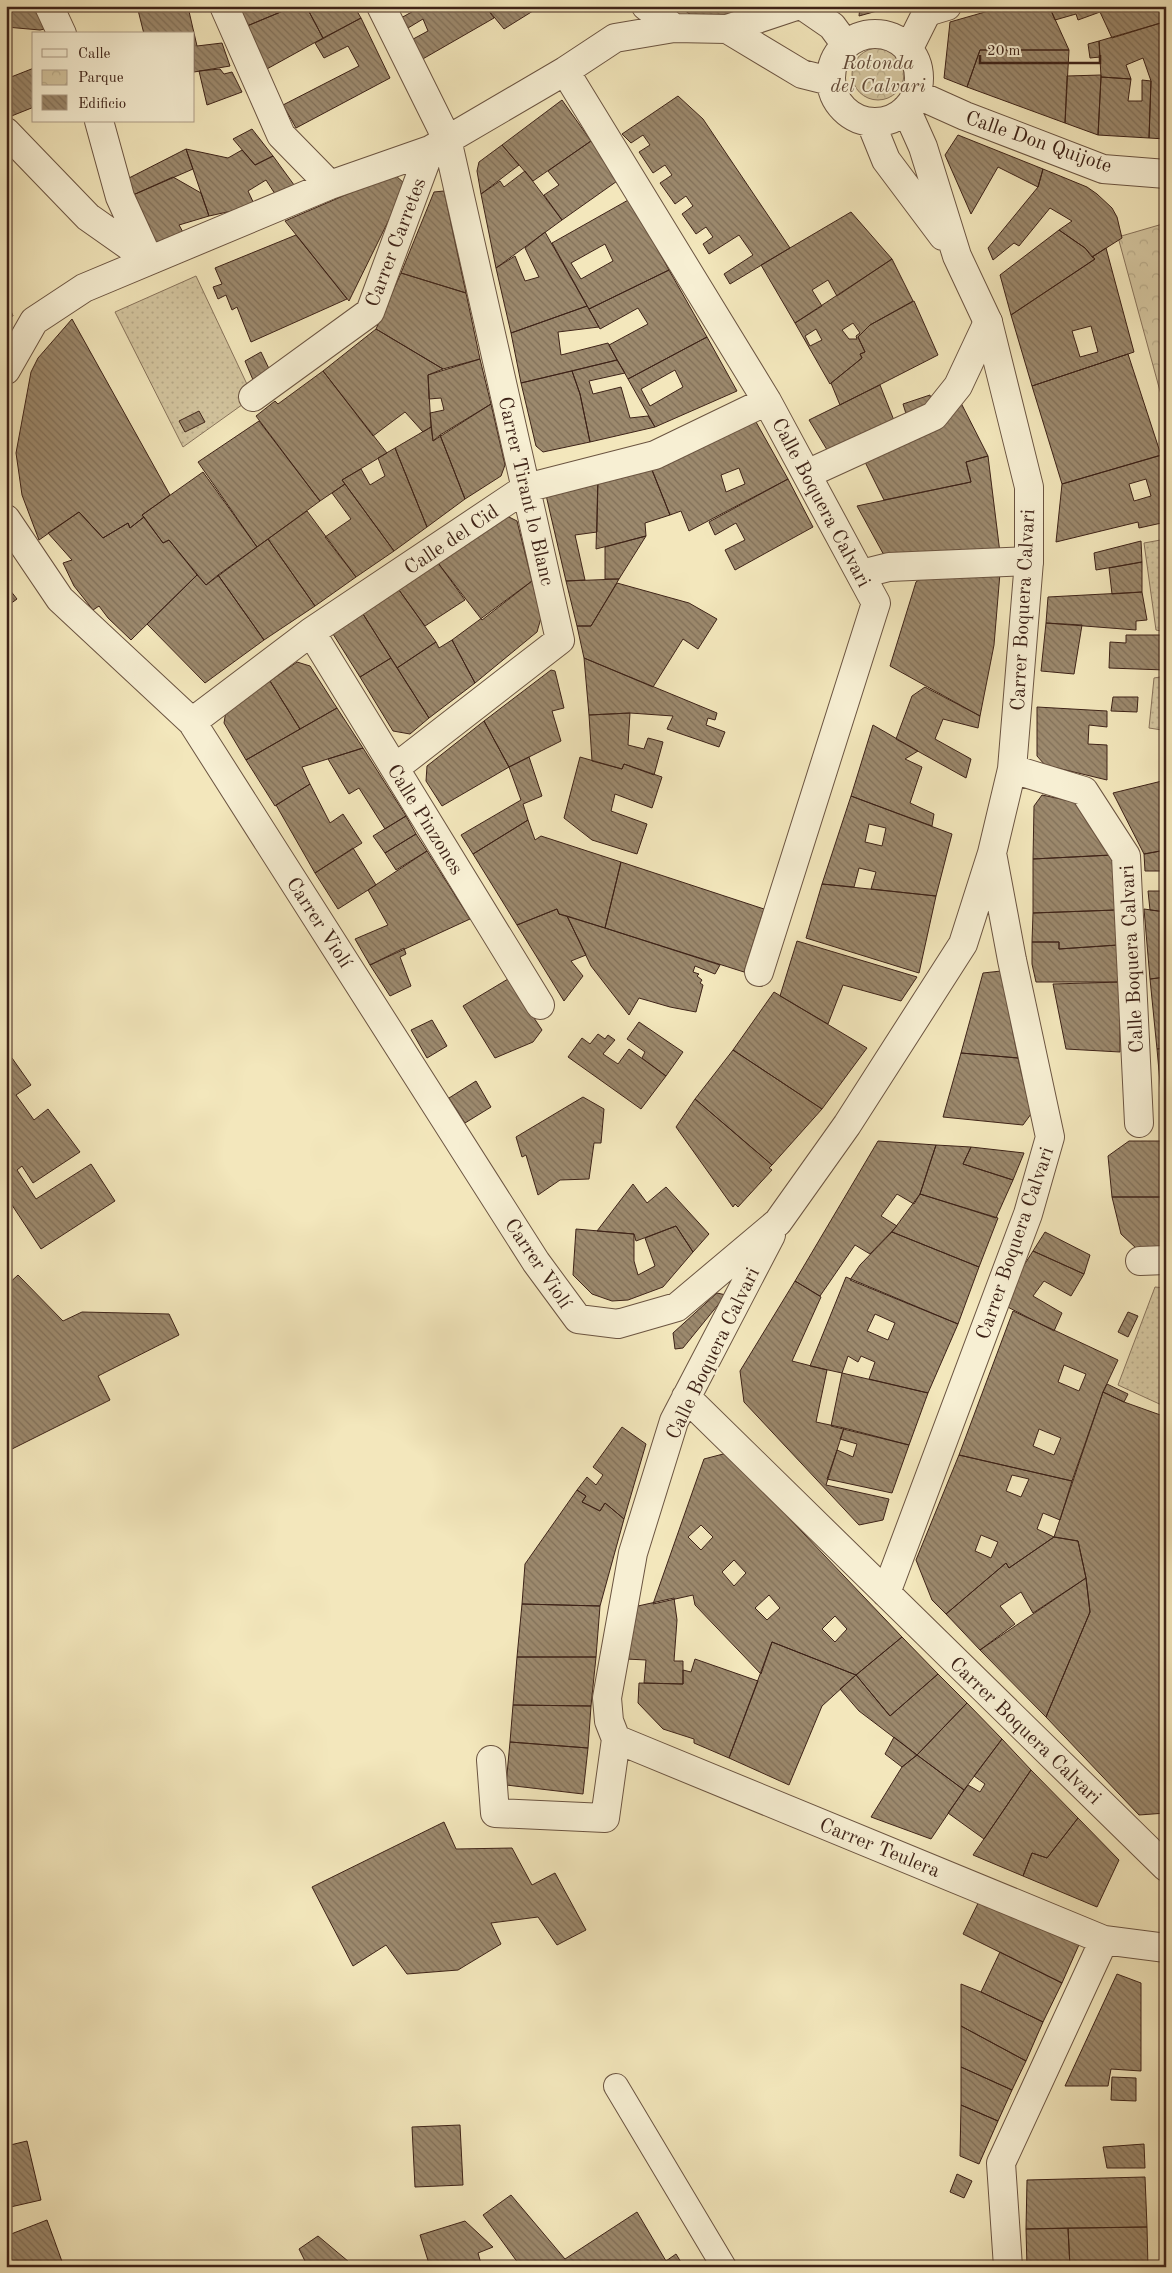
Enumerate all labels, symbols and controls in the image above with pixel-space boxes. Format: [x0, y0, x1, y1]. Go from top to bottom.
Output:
legend [32, 32, 195, 122]
scale bar [980, 32, 1100, 64]
text: 20 m [987, 44, 1021, 59]
text: Calle [78, 47, 111, 62]
park label: Rotonda del Calvari [830, 54, 926, 97]
text: Parque [78, 71, 124, 86]
text: Edificio [78, 97, 126, 112]
street label: Calle Don Quijote [963, 108, 1114, 177]
street label: Carrer Carretes [363, 175, 431, 310]
street label: Carrer Tirant lo Blanc [494, 395, 557, 588]
street label: Calle Boquera Calvari [767, 415, 873, 591]
street label: Calle del Cid [401, 502, 503, 579]
street label: Carrer Boquera Calvari [1009, 509, 1039, 712]
street label: Calle Pinzones [382, 761, 466, 879]
street label: Calle Boquera Calvari [1118, 864, 1148, 1053]
street label: Carrer Violí [282, 874, 355, 972]
street label: Carrer Boquera Calvari [974, 1145, 1058, 1342]
street label: Carrer Violí [500, 1216, 575, 1313]
street label: Calle Boquera Calvari [664, 1265, 764, 1443]
street label: Carrer Boquera Calvari [945, 1654, 1104, 1809]
street label: Carrer Teulera [816, 1816, 943, 1882]

